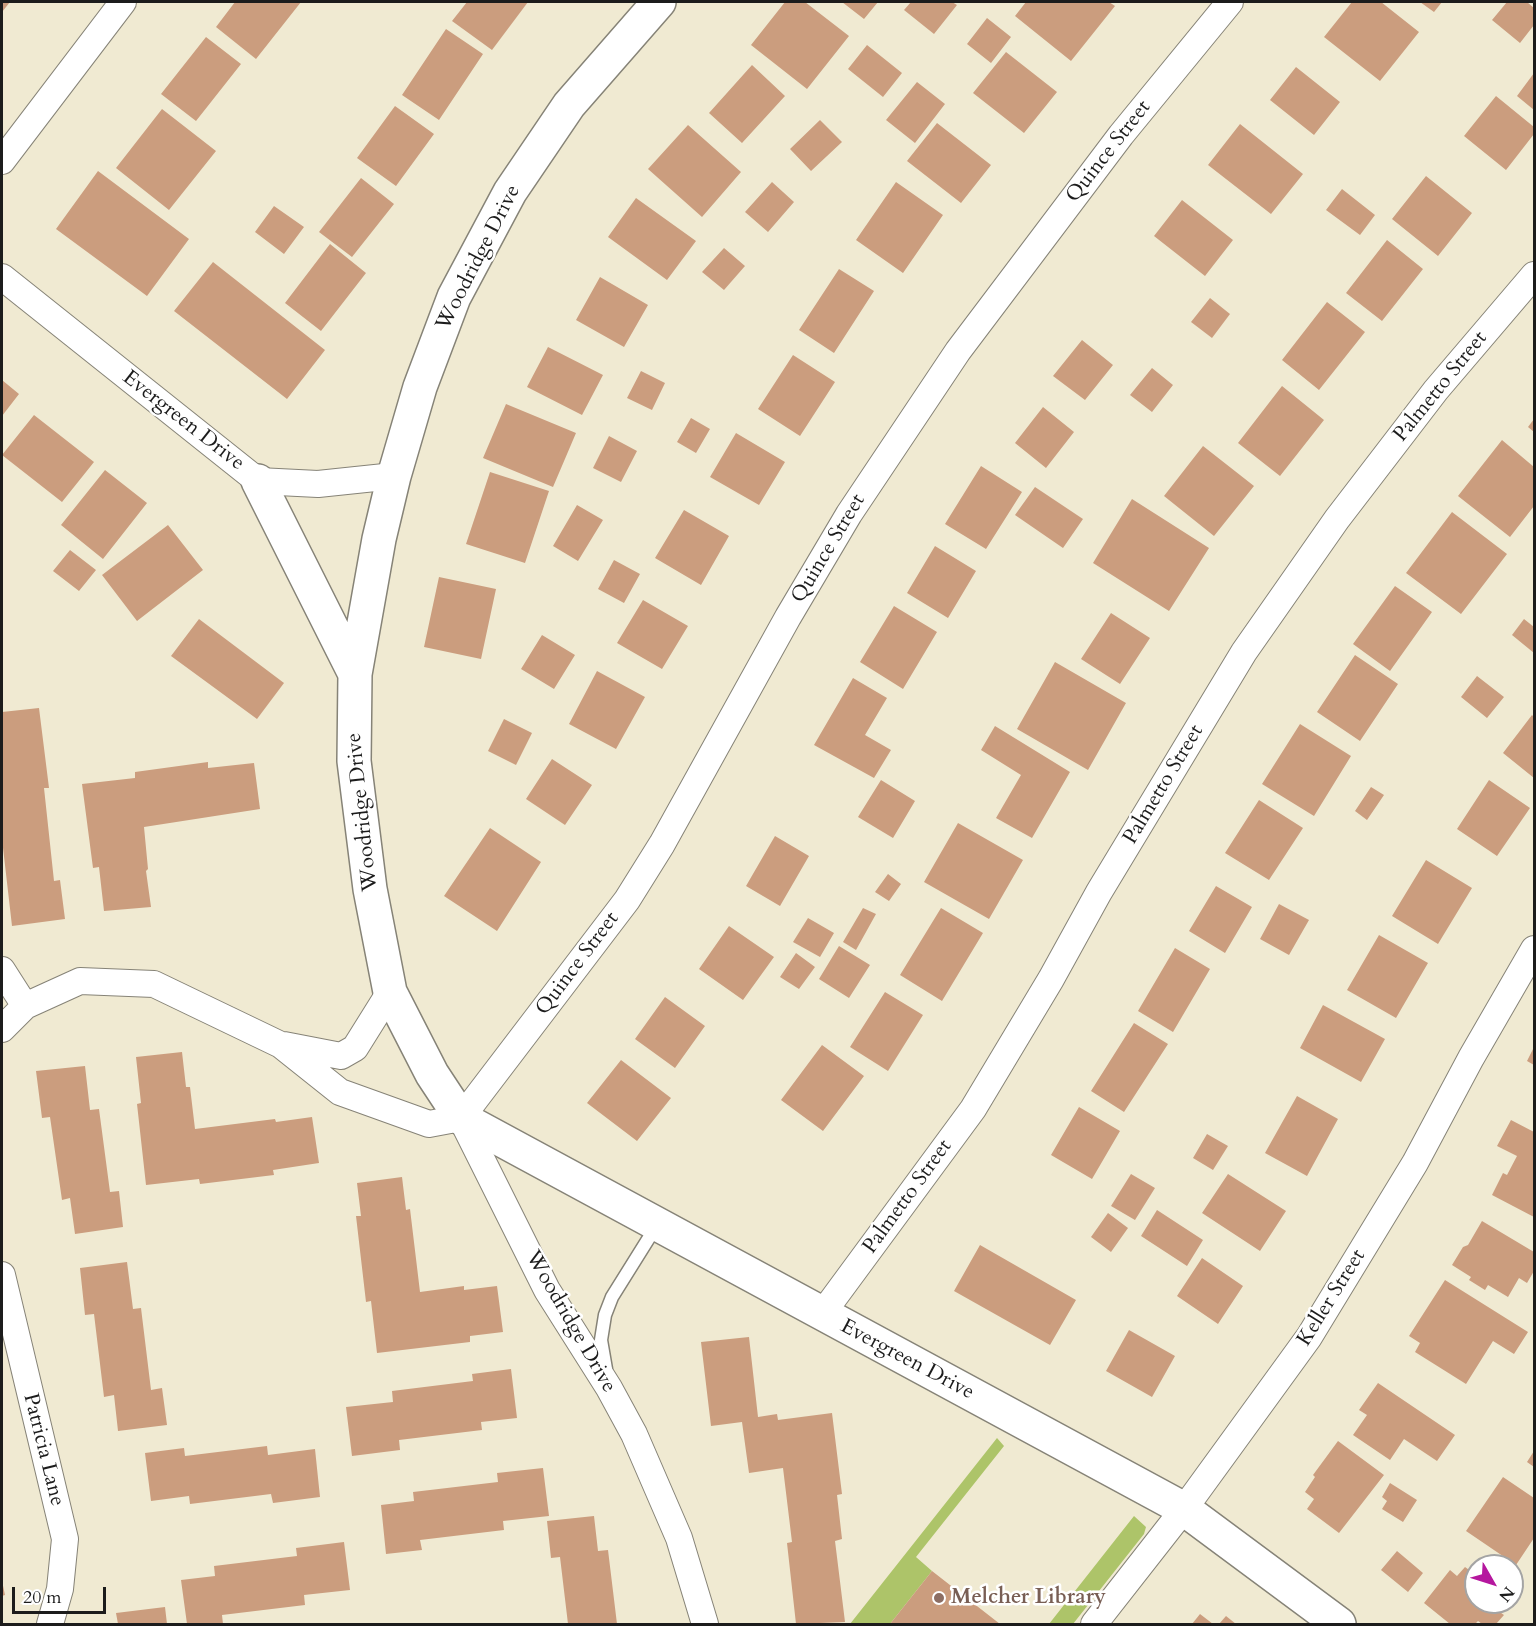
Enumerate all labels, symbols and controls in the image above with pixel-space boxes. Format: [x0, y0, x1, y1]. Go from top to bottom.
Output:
street label: Quince Street [1061, 96, 1157, 208]
street label: Woodridge Drive [432, 181, 526, 335]
street label: Palmetto Street [1389, 327, 1493, 447]
street label: Evergreen Drive [117, 366, 249, 476]
street label: Quince Street [787, 490, 871, 608]
street label: Palmetto Street [1118, 721, 1210, 849]
street label: Woodridge Drive [342, 731, 384, 893]
street label: Quince Street [531, 907, 625, 1021]
street label: Palmetto Street [858, 1135, 958, 1259]
street label: Keller Street [1292, 1245, 1372, 1351]
street label: Woodridge Drive [519, 1247, 621, 1397]
street label: Evergreen Drive [836, 1314, 978, 1406]
street label: Patricia Lane [17, 1391, 69, 1509]
north arrow [1464, 1554, 1524, 1614]
scale bar [15, 1575, 110, 1613]
text: N [1494, 1582, 1519, 1606]
text: 20 m [23, 1585, 62, 1610]
place label: Melcher Library [951, 1585, 1106, 1611]
marker: Melcher Library [932, 1591, 946, 1605]

